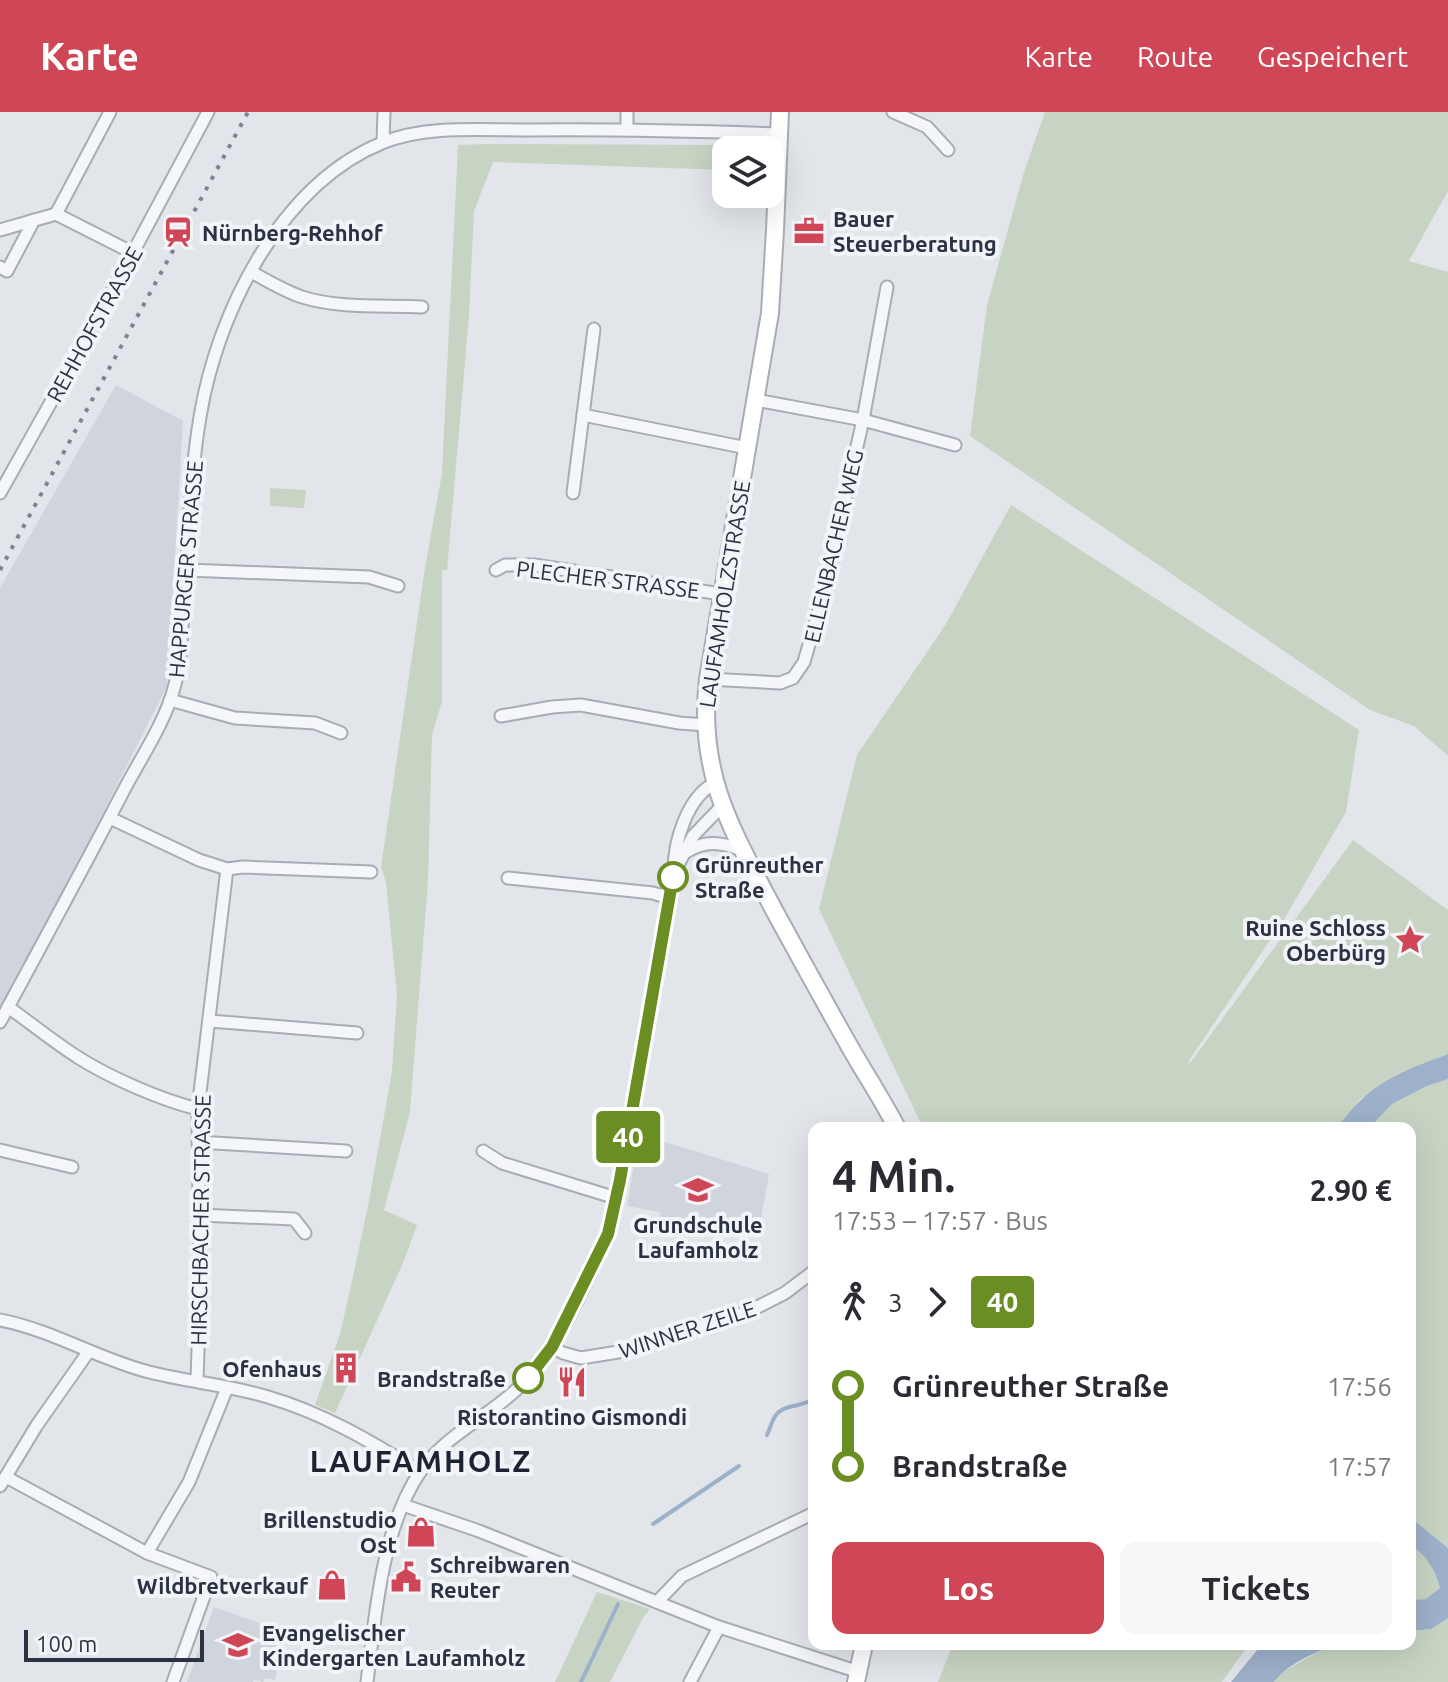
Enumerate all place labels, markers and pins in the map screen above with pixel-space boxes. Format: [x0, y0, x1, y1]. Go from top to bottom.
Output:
place label: Bauer Steuerberatung [833, 206, 997, 256]
office icon: Bauer Steuerberatung [792, 214, 826, 248]
station icon: Nürnberg-Rehhof [161, 215, 195, 249]
place label: Nürnberg-Rehhof [202, 220, 384, 245]
place label: Grünreuther Straße [695, 852, 824, 902]
marker: Grünreuther Straße [658, 862, 688, 892]
place label: Ruine Schloss Oberbürg [1245, 915, 1386, 965]
place icon: Ruine Schloss Oberbürg [1393, 923, 1427, 957]
school or university icon: Grundschule Laufamholz [681, 1173, 715, 1207]
place label: Grundschule Laufamholz [633, 1212, 763, 1262]
building icon: Ofenhaus [329, 1351, 363, 1385]
place label: Ofenhaus [222, 1356, 322, 1381]
marker: Brandstraße [513, 1363, 543, 1393]
restaurant icon: Ristorantino Gismondi [555, 1365, 589, 1399]
place label: Brandstraße [377, 1366, 506, 1391]
place label: Ristorantino Gismondi [457, 1404, 687, 1429]
place label: Brillenstudio Ost [263, 1507, 397, 1557]
shop icon: Brillenstudio Ost [404, 1515, 438, 1549]
place label: Schreibwaren Reuter [430, 1552, 570, 1602]
public building icon: Schreibwaren Reuter [389, 1560, 423, 1594]
shop icon: Wildbretverkauf [315, 1568, 349, 1602]
place label: Wildbretverkauf [137, 1573, 309, 1598]
place label: Evangelischer Kindergarten Laufamholz [262, 1620, 525, 1670]
school or university icon: Evangelischer Kindergarten Laufamholz [221, 1628, 255, 1662]

